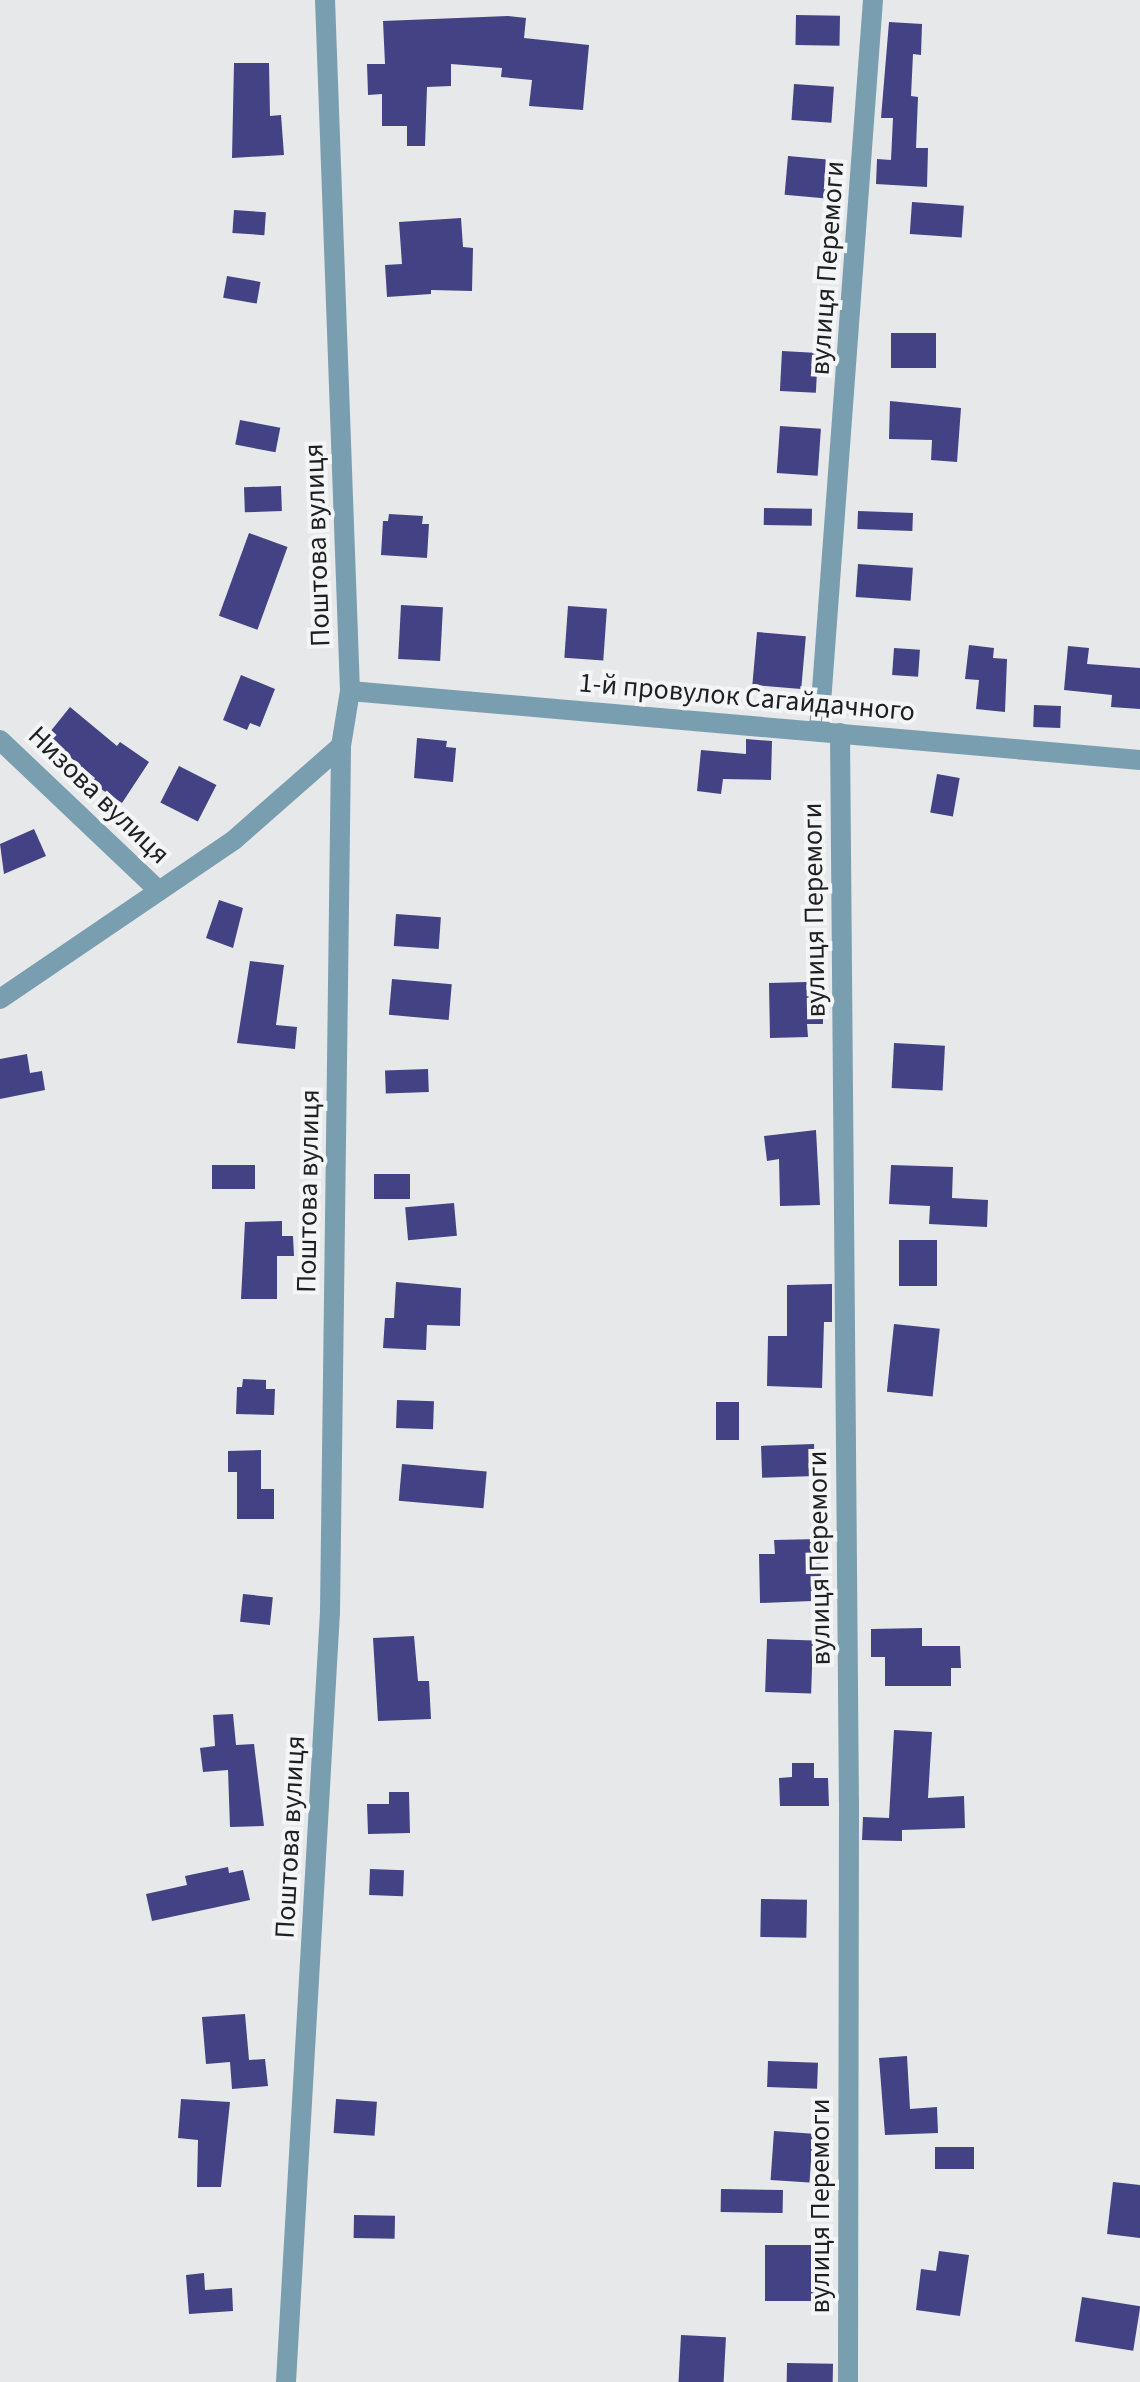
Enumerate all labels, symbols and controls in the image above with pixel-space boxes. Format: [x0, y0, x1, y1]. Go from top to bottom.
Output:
street label: вулиця Перемоги [803, 160, 851, 376]
street label: Поштова вулиця [297, 443, 337, 647]
street label: 1-й провулок Сагайдачного [578, 666, 916, 728]
street label: Низова вулиця [21, 719, 177, 871]
street label: вулиця Перемоги [795, 802, 833, 1018]
street label: Поштова вулиця [289, 1089, 327, 1293]
street label: вулиця Перемоги [800, 1450, 838, 1666]
street label: Поштова вулиця [268, 1734, 312, 1940]
street label: вулиця Перемоги [803, 2099, 837, 2313]

